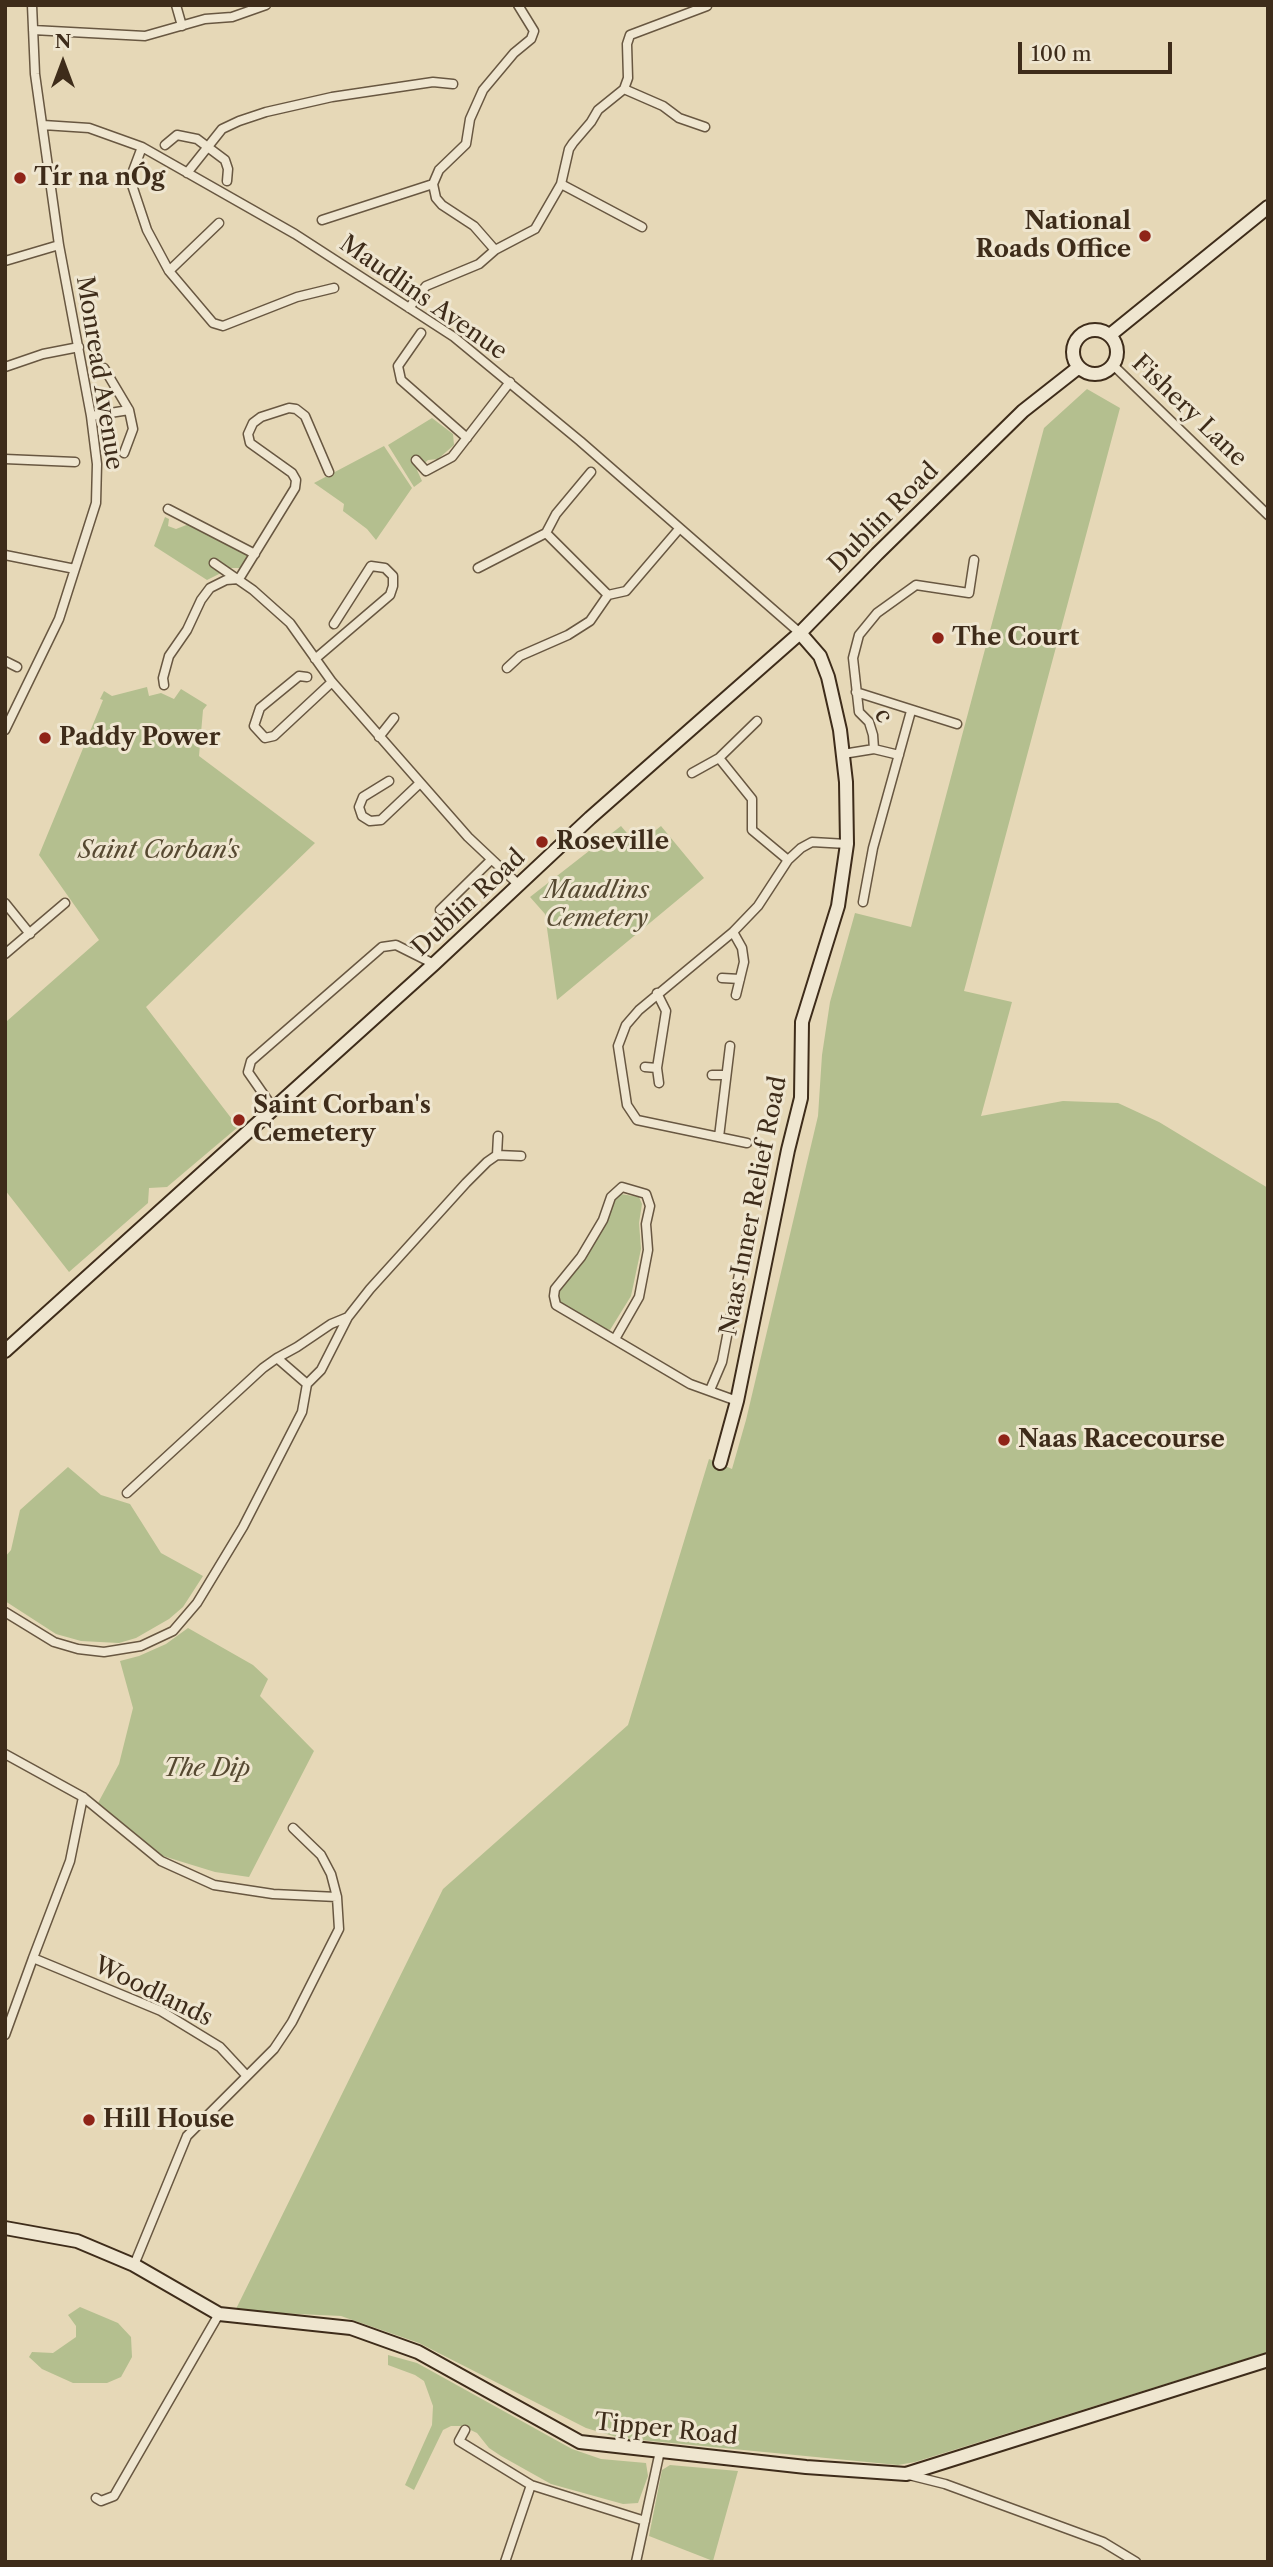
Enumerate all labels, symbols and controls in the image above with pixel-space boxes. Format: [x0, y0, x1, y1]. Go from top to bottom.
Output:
north arrow [28, 28, 98, 98]
scale bar [1021, 28, 1175, 72]
text: N [55, 30, 71, 53]
text: 100 m [1031, 41, 1092, 66]
place label: Tír na nÓg [34, 164, 165, 192]
marker: Tír na nÓg [12, 170, 28, 186]
place label: National Roads Office [975, 208, 1131, 264]
marker: National Roads Office [1137, 228, 1153, 244]
street label: Maudlins Avenue [334, 229, 512, 367]
street label: Monread Avenue [69, 274, 129, 472]
street label: Fishery Lane [1126, 349, 1252, 473]
street label: Dublin Road [823, 457, 945, 579]
place label: The Court [952, 624, 1079, 652]
marker: The Court [930, 630, 946, 646]
street label: c [867, 704, 899, 728]
place label: Paddy Power [59, 724, 220, 752]
marker: Paddy Power [37, 730, 53, 746]
place label: Roseville [556, 828, 669, 856]
marker: Roseville [534, 834, 550, 850]
park label: Saint Corban's [79, 837, 239, 865]
street label: Dublin Road [407, 843, 531, 963]
park label: Maudlins Cemetery [545, 877, 649, 933]
street label: Naas Inner Relief Road [715, 1074, 793, 1338]
place label: Saint Corban's Cemetery [253, 1092, 431, 1148]
marker: Saint Corban's Cemetery [231, 1112, 247, 1128]
place label: Naas Racecourse [1018, 1426, 1225, 1454]
marker: Naas Racecourse [996, 1432, 1012, 1448]
park label: The Dip [164, 1755, 250, 1783]
street label: Woodlands [89, 1951, 217, 2033]
place label: Hill House [103, 2106, 234, 2134]
marker: Hill House [81, 2112, 97, 2128]
street label: Tipper Road [593, 2408, 739, 2452]

